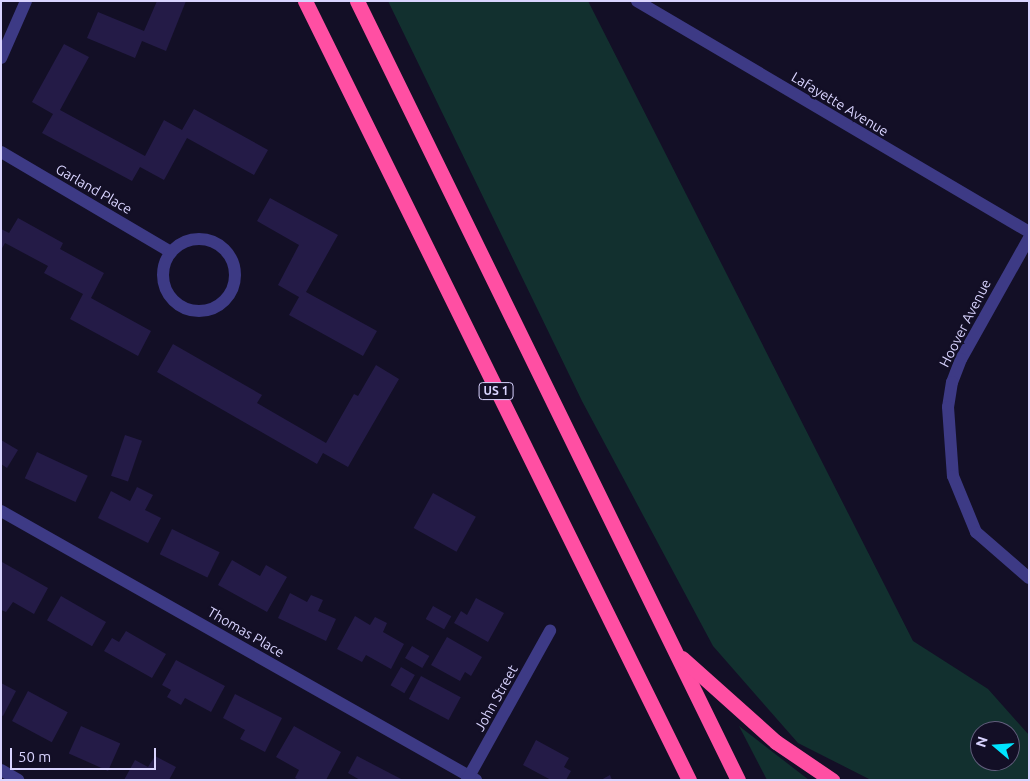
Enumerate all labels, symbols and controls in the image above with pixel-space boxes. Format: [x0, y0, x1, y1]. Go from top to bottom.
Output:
street label: Lafayette Avenue [788, 68, 892, 140]
street label: Garland Place [53, 160, 135, 218]
street label: Hoover Avenue [936, 276, 994, 370]
road number: US 1 [478, 382, 514, 401]
street label: Thomas Place [205, 603, 287, 661]
street label: John Street [471, 662, 521, 734]
north arrow [970, 721, 1020, 771]
text: N [972, 734, 991, 749]
scale bar [12, 738, 159, 770]
text: 50 m [18, 748, 51, 765]

